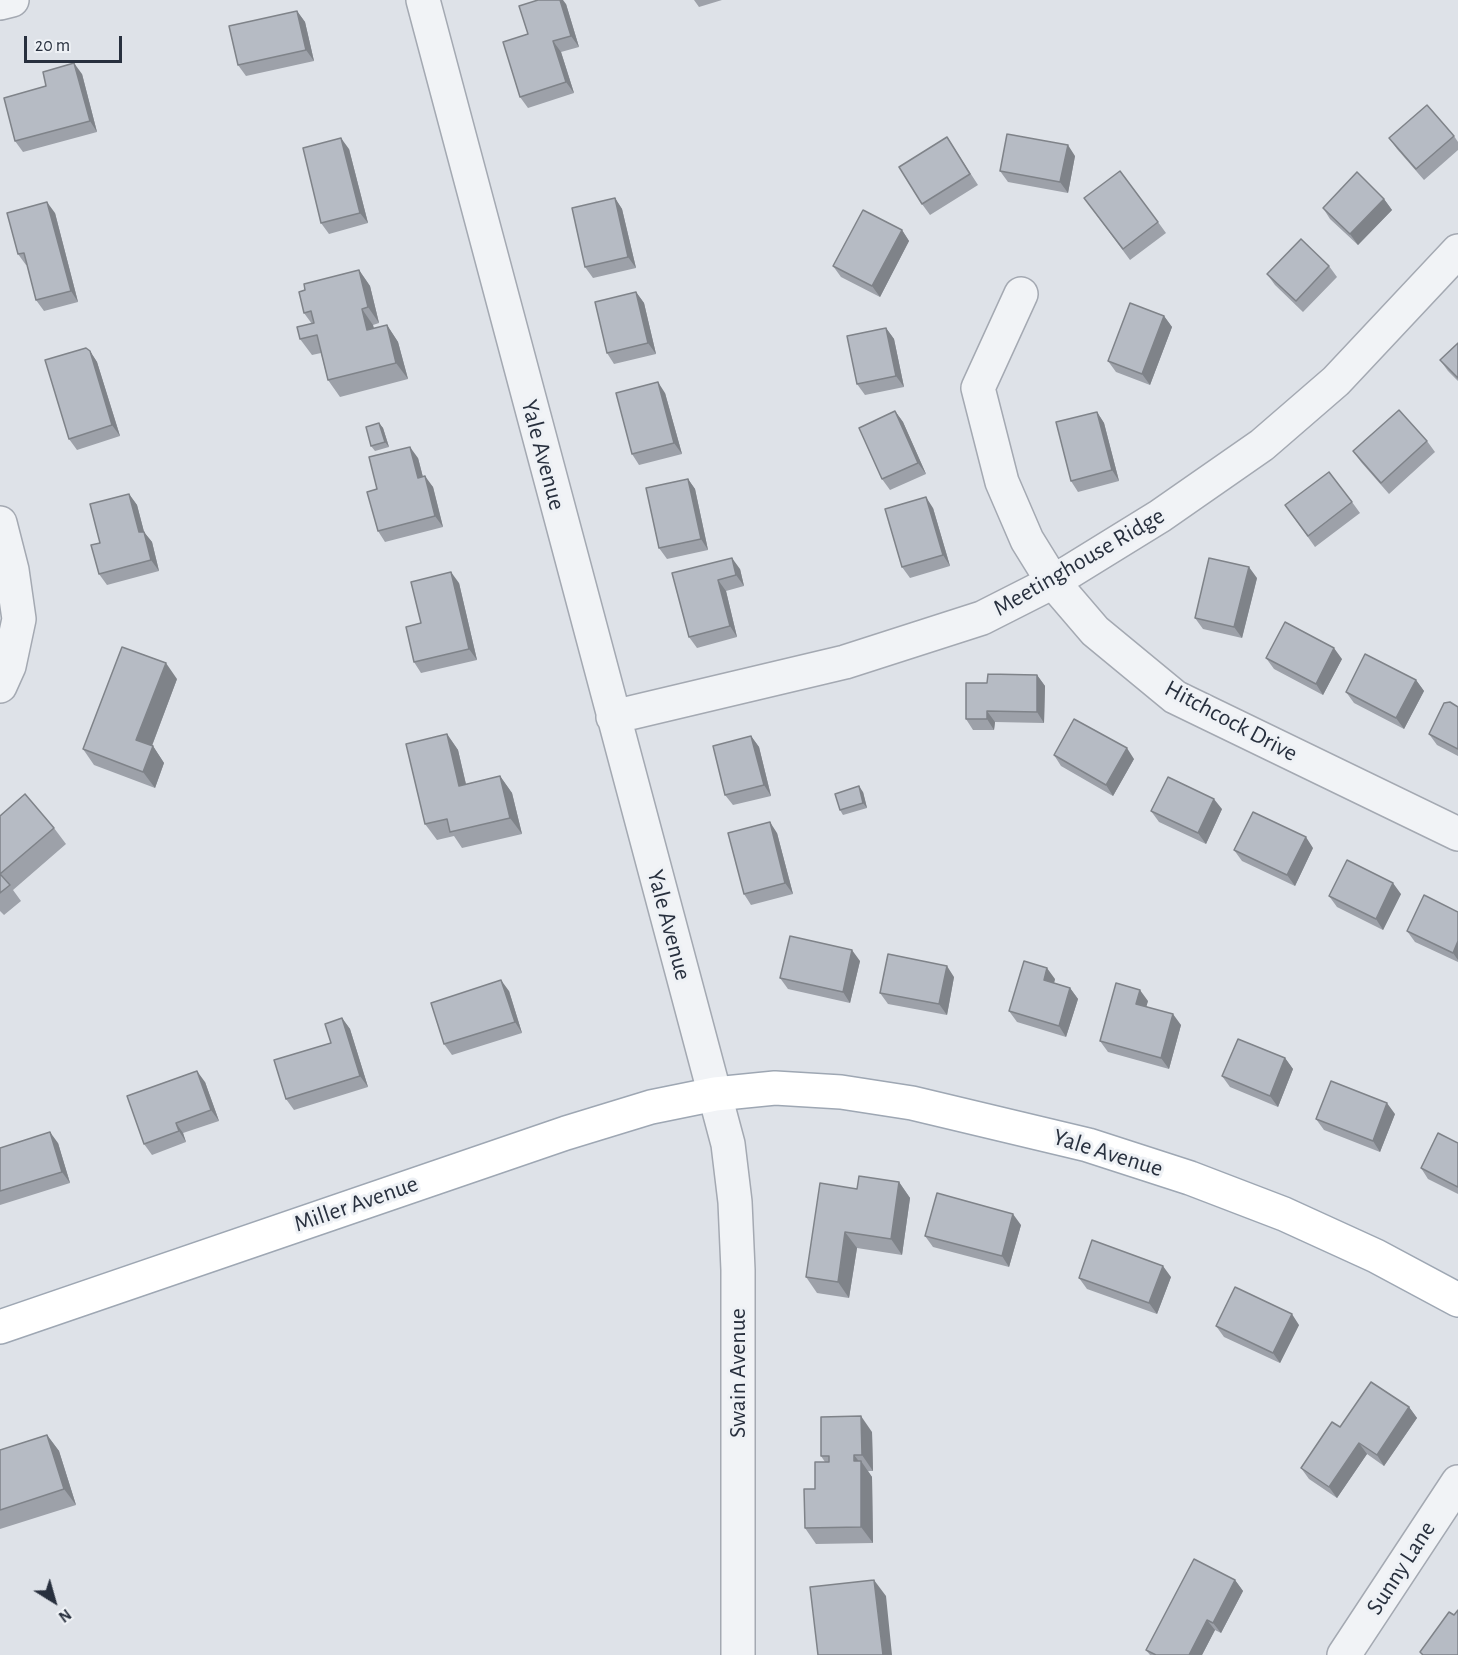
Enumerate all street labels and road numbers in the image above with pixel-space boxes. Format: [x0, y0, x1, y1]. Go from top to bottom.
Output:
street label: Yale Avenue [514, 397, 572, 513]
street label: Meetinghouse Ridge [988, 501, 1170, 623]
street label: Hitchcock Drive [1160, 674, 1302, 768]
street label: Yale Avenue [640, 867, 698, 983]
street label: Yale Avenue [1050, 1123, 1166, 1183]
street label: Miller Avenue [290, 1169, 422, 1239]
street label: Swain Avenue [724, 1308, 752, 1438]
street label: Sunny Lane [1360, 1516, 1442, 1620]

